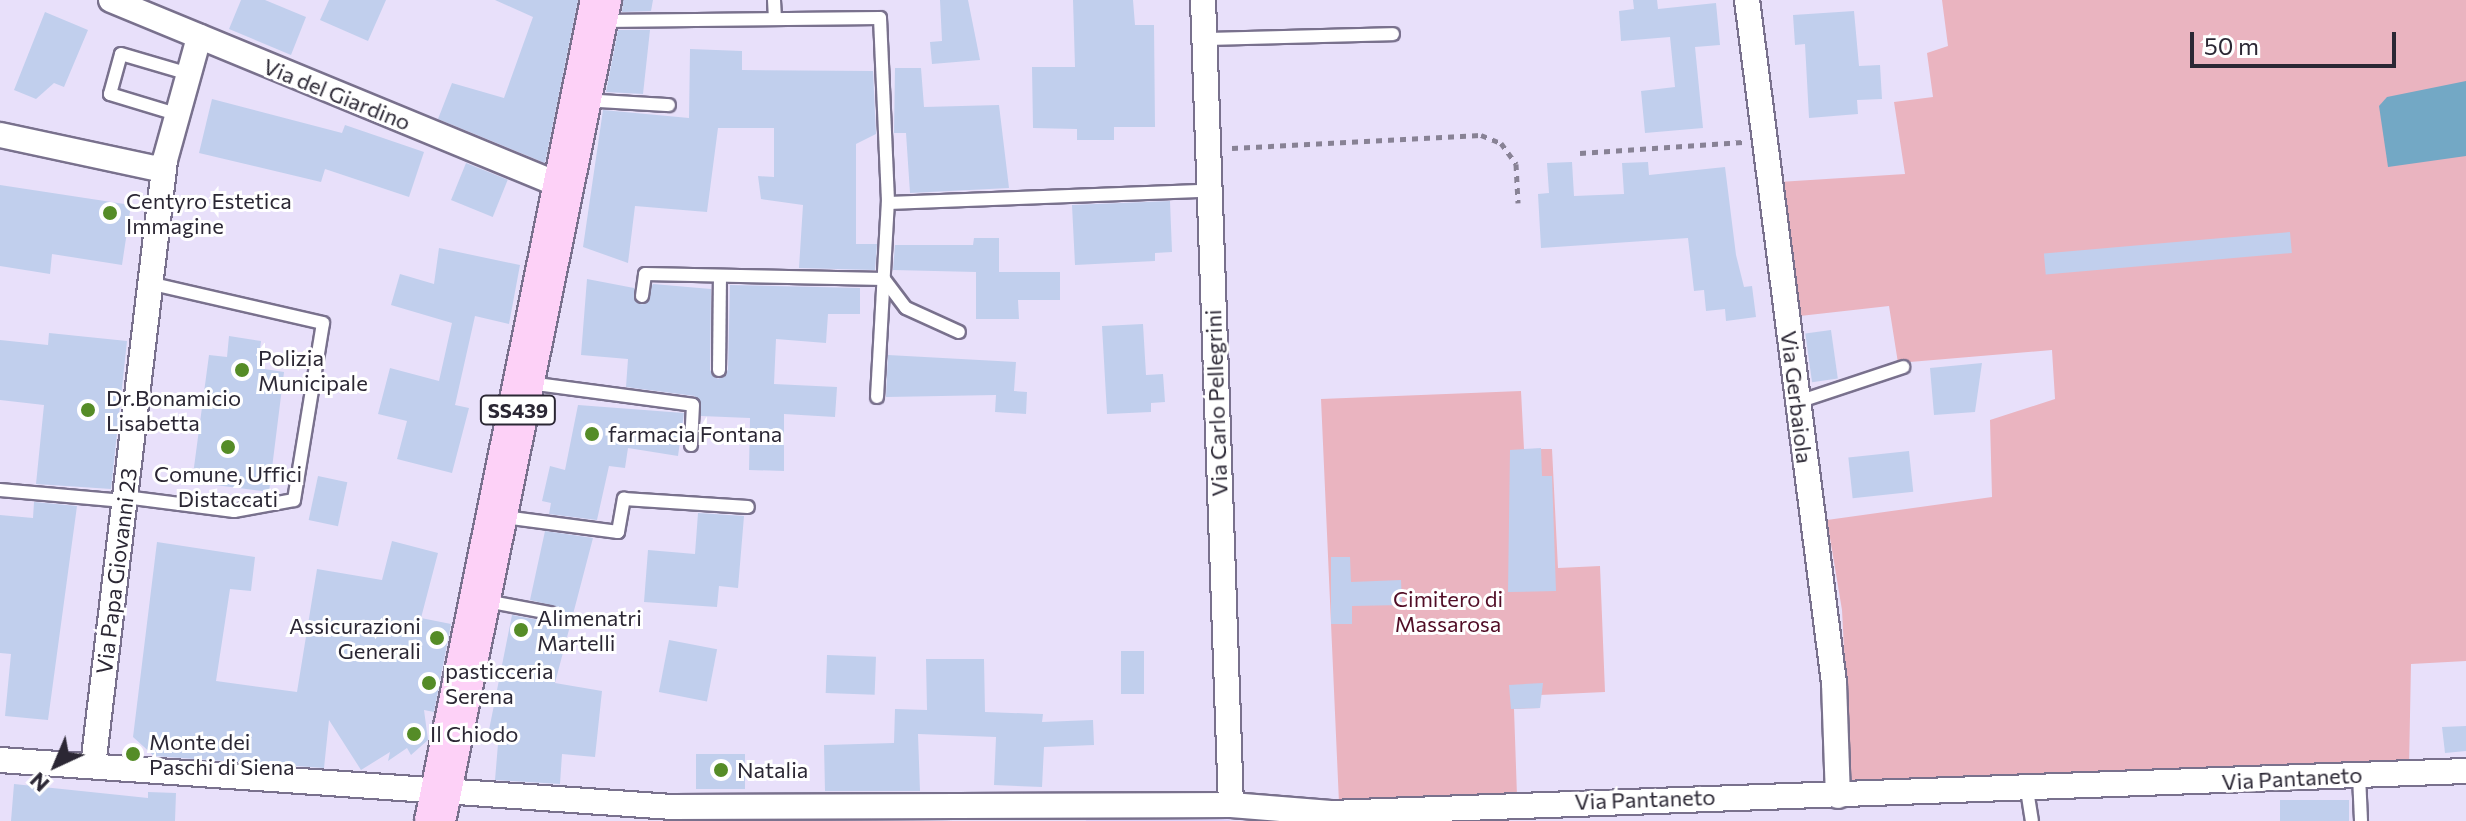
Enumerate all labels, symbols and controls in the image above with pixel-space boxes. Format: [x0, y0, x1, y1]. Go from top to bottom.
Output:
scale bar [2194, 16, 2400, 66]
text: 50 m [2204, 31, 2259, 60]
street label: Via del Giardino [260, 52, 414, 136]
place label: Centyro Estetica Immagine [126, 187, 292, 238]
marker: Centyro Estetica Immagine [101, 204, 119, 222]
street label: Via Carlo Pellegrini [1200, 309, 1232, 497]
street label: Via Gerbaiola [1776, 329, 1818, 465]
place label: Polizia Municipale [258, 344, 368, 396]
marker: Polizia Municipale [233, 361, 251, 379]
place label: Dr.Bonamicio Lisabetta [106, 384, 241, 436]
road number: SS439 [478, 394, 558, 426]
marker: Dr.Bonamicio Lisabetta [77, 399, 99, 421]
place label: farmacia Fontana [608, 421, 782, 447]
marker: farmacia Fontana [583, 425, 601, 443]
marker: Comune, Uffici Distaccati [219, 438, 237, 456]
place label: Comune, Uffici Distaccati [154, 460, 302, 512]
street label: Via Papa Giovanni 23 [90, 466, 142, 676]
park label: Cimitero di Massarosa [1393, 585, 1503, 636]
place label: Alimenatri Martelli [537, 604, 642, 656]
place label: Assicurazioni Generali [289, 612, 421, 664]
marker: Alimenatri Martelli [512, 621, 530, 639]
marker: Assicurazioni Generali [428, 629, 446, 647]
place label: pasticceria Serena [445, 657, 553, 708]
marker: pasticceria Serena [420, 674, 438, 692]
place label: Il Chiodo [430, 721, 518, 747]
north arrow [16, 725, 96, 805]
marker: Il Chiodo [405, 725, 423, 743]
place label: Monte dei Paschi di Siena [149, 728, 295, 780]
marker: Monte dei Paschi di Siena [124, 745, 142, 763]
place label: Natalia [737, 757, 808, 783]
marker: Natalia [712, 761, 730, 779]
street label: Via Pantaneto [2221, 761, 2363, 795]
text: N [24, 767, 54, 798]
street label: Via Pantaneto [1574, 783, 1716, 815]

